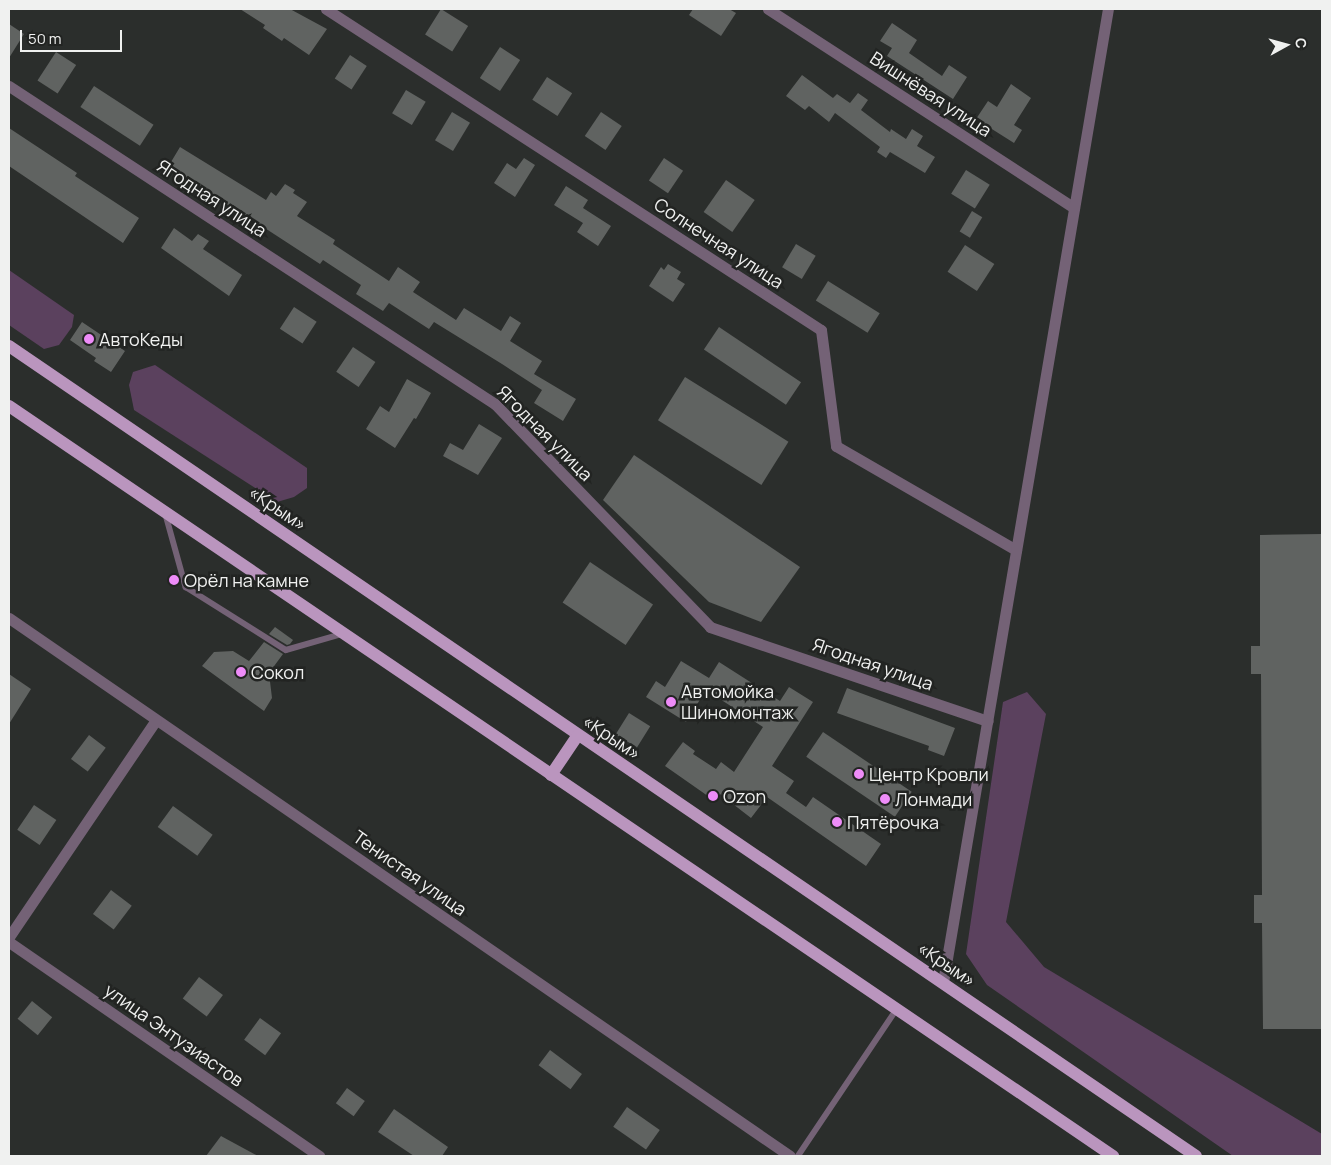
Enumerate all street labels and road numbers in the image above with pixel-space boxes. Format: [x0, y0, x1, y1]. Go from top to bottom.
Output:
street label: Вишнёвая улица [866, 47, 996, 141]
street label: Ягодная улица [153, 155, 271, 241]
street label: Солнечная улица [650, 193, 788, 293]
street label: Ягодная улица [493, 381, 597, 485]
street label: «Крым» [245, 481, 311, 535]
street label: Ягодная улица [810, 633, 936, 695]
street label: «Крым» [579, 710, 645, 764]
street label: Тенистая улица [349, 826, 471, 920]
street label: «Крым» [914, 937, 980, 991]
street label: улица Энтузиастов [100, 979, 248, 1091]

